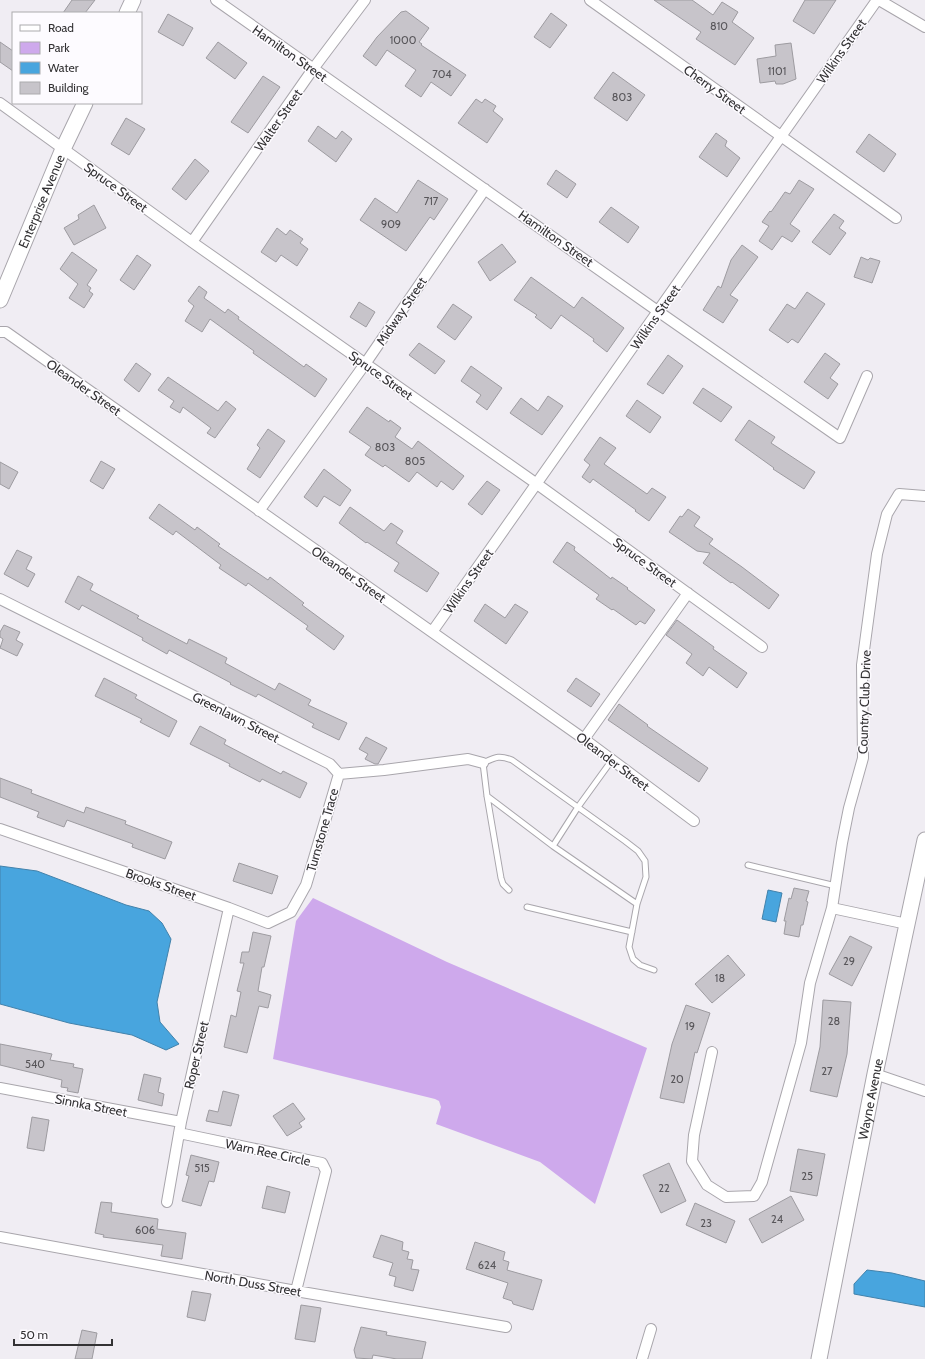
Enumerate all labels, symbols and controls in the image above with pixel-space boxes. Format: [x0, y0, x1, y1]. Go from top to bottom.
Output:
legend [12, 12, 142, 104]
street label: Wilkins Street [813, 15, 870, 87]
house number: 810 [710, 19, 728, 33]
text: Road [48, 20, 74, 35]
street label: Hamilton Street [250, 21, 331, 85]
house number: 1000 [390, 33, 417, 47]
text: Park [48, 40, 70, 55]
text: Water [48, 60, 79, 75]
street label: Cherry Street [681, 61, 750, 117]
house number: 1101 [768, 64, 786, 78]
house number: 704 [432, 67, 452, 81]
text: Building [48, 80, 90, 95]
street label: Walter Street [251, 85, 306, 154]
house number: 803 [612, 90, 632, 104]
street label: Enterprise Avenue [15, 152, 68, 250]
street label: Spruce Street [81, 159, 151, 216]
house number: 717 [424, 194, 439, 208]
street label: Hamilton Street [516, 206, 597, 270]
house number: 909 [381, 217, 401, 231]
street label: Midway Street [372, 273, 430, 348]
street label: Wilkins Street [627, 281, 684, 353]
street label: Spruce Street [346, 347, 417, 403]
street label: Oleander Street [44, 355, 125, 419]
house number: 803 [375, 440, 395, 454]
house number: 805 [405, 454, 425, 468]
street label: Spruce Street [610, 534, 680, 591]
street label: Oleander Street [309, 542, 390, 606]
street label: Wilkins Street [440, 545, 497, 617]
street label: Country Club Drive [854, 649, 874, 754]
street label: Greenlawn Street [190, 688, 283, 746]
street label: Oleander Street [573, 728, 653, 794]
street label: Turnstone Trace [302, 786, 342, 874]
street label: Brooks Street [124, 864, 199, 904]
house number: 29 [843, 954, 855, 968]
house number: 18 [715, 971, 725, 985]
house number: 28 [828, 1014, 840, 1028]
street label: Roper Street [180, 1019, 212, 1090]
house number: 19 [685, 1019, 695, 1033]
house number: 540 [25, 1057, 45, 1071]
street label: Wayne Avenue [854, 1057, 886, 1141]
house number: 27 [821, 1064, 833, 1078]
house number: 20 [670, 1072, 684, 1086]
street label: Sinnka Street [54, 1090, 129, 1120]
street label: Warn Ree Circle [224, 1135, 312, 1169]
house number: 515 [194, 1161, 210, 1175]
house number: 25 [801, 1169, 813, 1183]
house number: 22 [658, 1181, 670, 1195]
house number: 24 [771, 1212, 784, 1226]
house number: 23 [700, 1216, 712, 1230]
house number: 606 [135, 1223, 155, 1237]
house number: 624 [478, 1258, 497, 1272]
street label: North Duss Street [203, 1267, 303, 1299]
scale bar [14, 1321, 112, 1347]
text: 50 m [20, 1327, 48, 1342]

